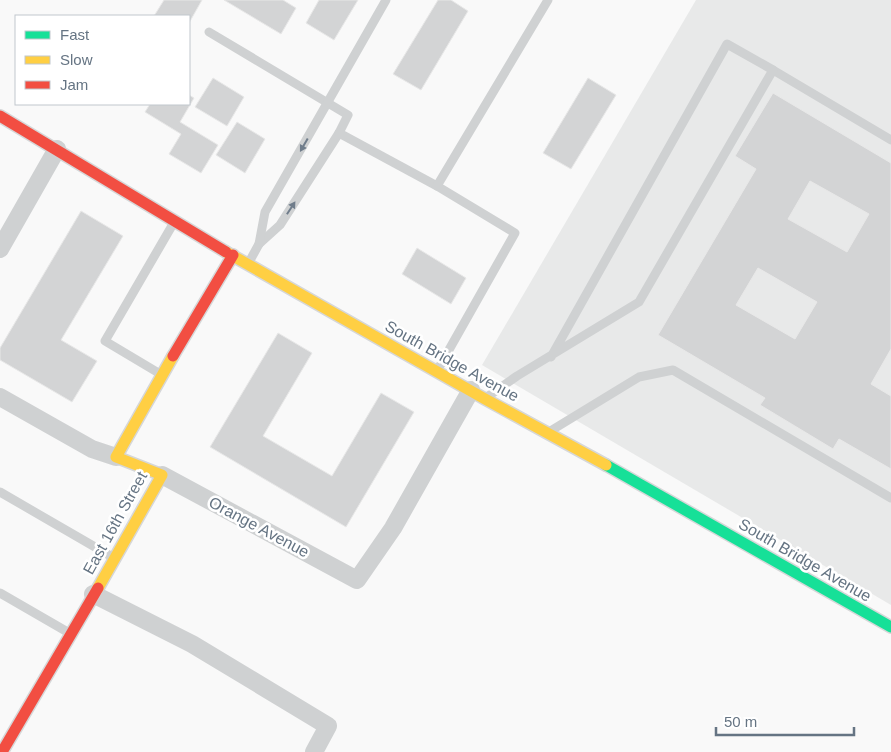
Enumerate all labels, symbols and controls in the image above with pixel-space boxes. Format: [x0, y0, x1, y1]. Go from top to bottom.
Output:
legend [15, 15, 190, 105]
text: Fast [60, 26, 90, 43]
text: Slow [60, 51, 93, 68]
text: Jam [60, 76, 88, 93]
one-way arrow [299, 139, 308, 152]
one-way arrow [286, 201, 296, 214]
street label: South Bridge Avenue [382, 317, 522, 405]
street label: East 16th Street [80, 468, 151, 577]
street label: Orange Avenue [206, 493, 312, 561]
street label: South Bridge Avenue [736, 515, 874, 605]
scale bar [716, 704, 854, 736]
text: 50 m [724, 713, 757, 730]

